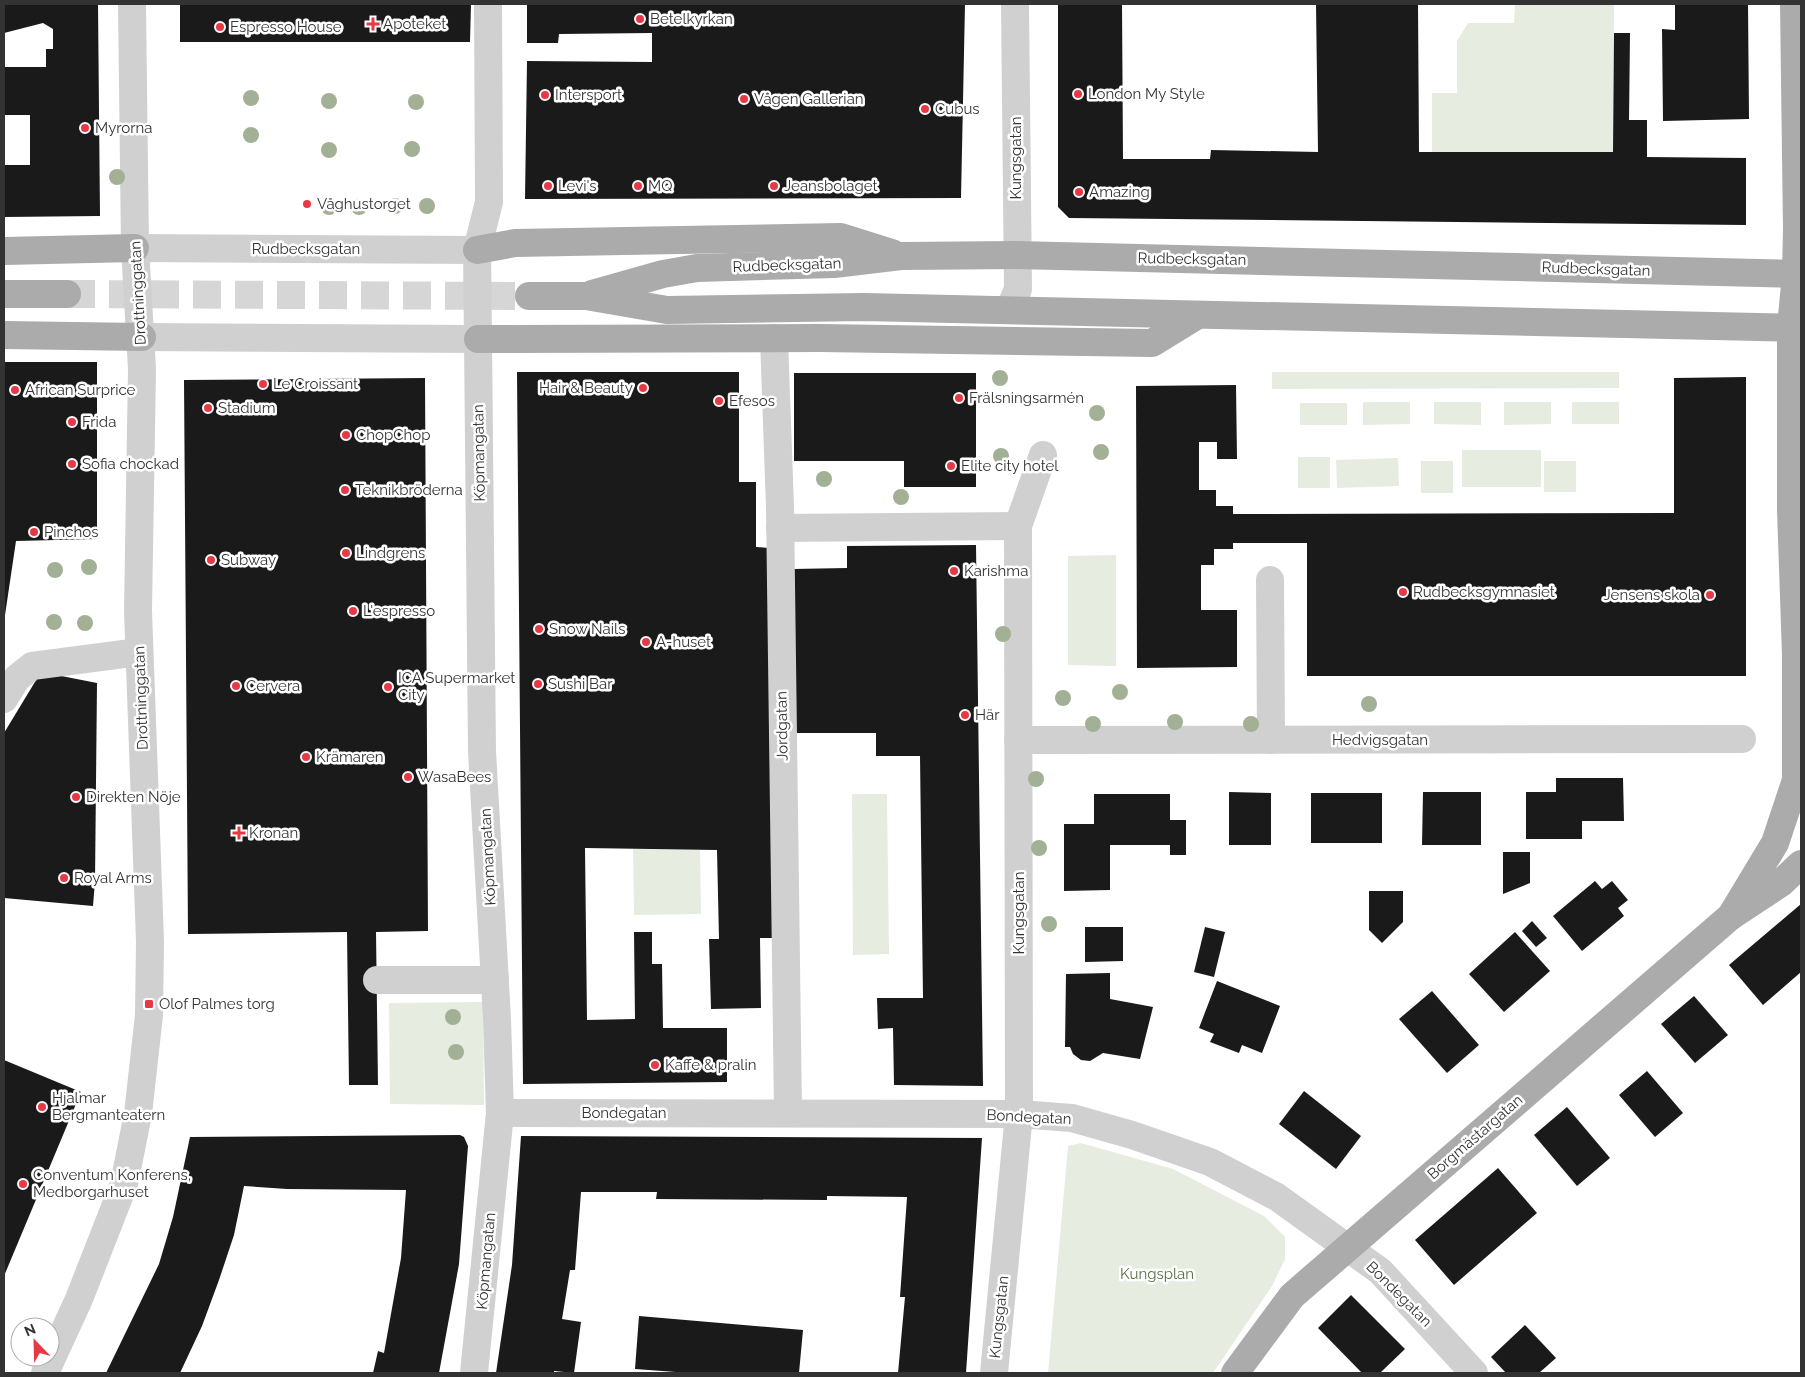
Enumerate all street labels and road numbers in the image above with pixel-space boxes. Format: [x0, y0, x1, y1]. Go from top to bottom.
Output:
street label: Kungsgatan [1007, 117, 1025, 199]
street label: Rudbecksgatan [252, 240, 360, 258]
street label: Drottninggatan [126, 241, 150, 345]
street label: Rudbecksgatan [1137, 249, 1247, 269]
street label: Rudbecksgatan [732, 254, 842, 276]
street label: Rudbecksgatan [1541, 258, 1651, 280]
street label: Köpmangatan [469, 404, 489, 502]
street label: Drottninggatan [130, 646, 152, 750]
street label: Jordgatan [772, 691, 792, 761]
street label: Hedvigsgatan [1332, 731, 1428, 749]
street label: Köpmangatan [476, 808, 500, 906]
street label: Kungsgatan [1010, 872, 1028, 954]
street label: Borgmästargatan [1424, 1091, 1526, 1183]
street label: Bondegatan [581, 1104, 667, 1122]
street label: Bondegatan [986, 1106, 1072, 1128]
street label: Köpmangatan [473, 1212, 499, 1310]
street label: Bondegatan [1363, 1258, 1435, 1330]
street label: Kungsgatan [986, 1275, 1012, 1359]

